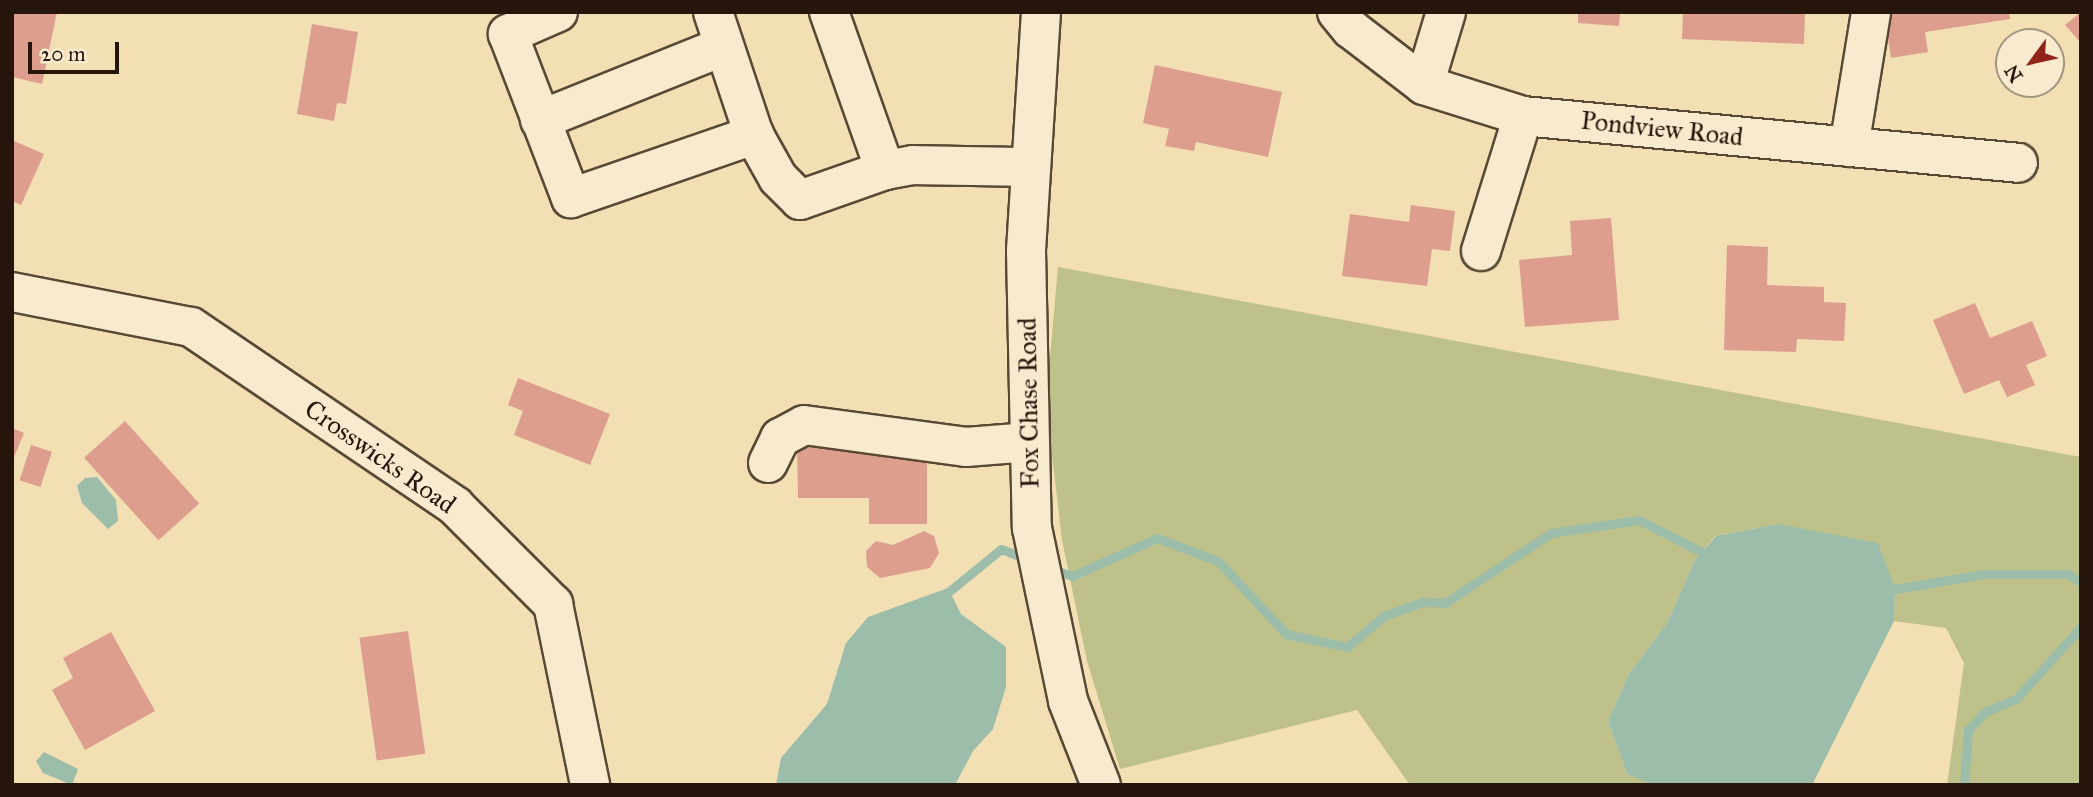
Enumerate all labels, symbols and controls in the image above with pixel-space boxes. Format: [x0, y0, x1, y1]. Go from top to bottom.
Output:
scale bar [32, 28, 122, 72]
north arrow [1995, 28, 2065, 98]
text: 20 m [41, 41, 86, 67]
text: N [2000, 61, 2028, 87]
street label: Pondview Road [1579, 105, 1745, 153]
street label: Fox Chase Road [1012, 317, 1046, 489]
street label: Crosswicks Road [298, 393, 462, 521]

